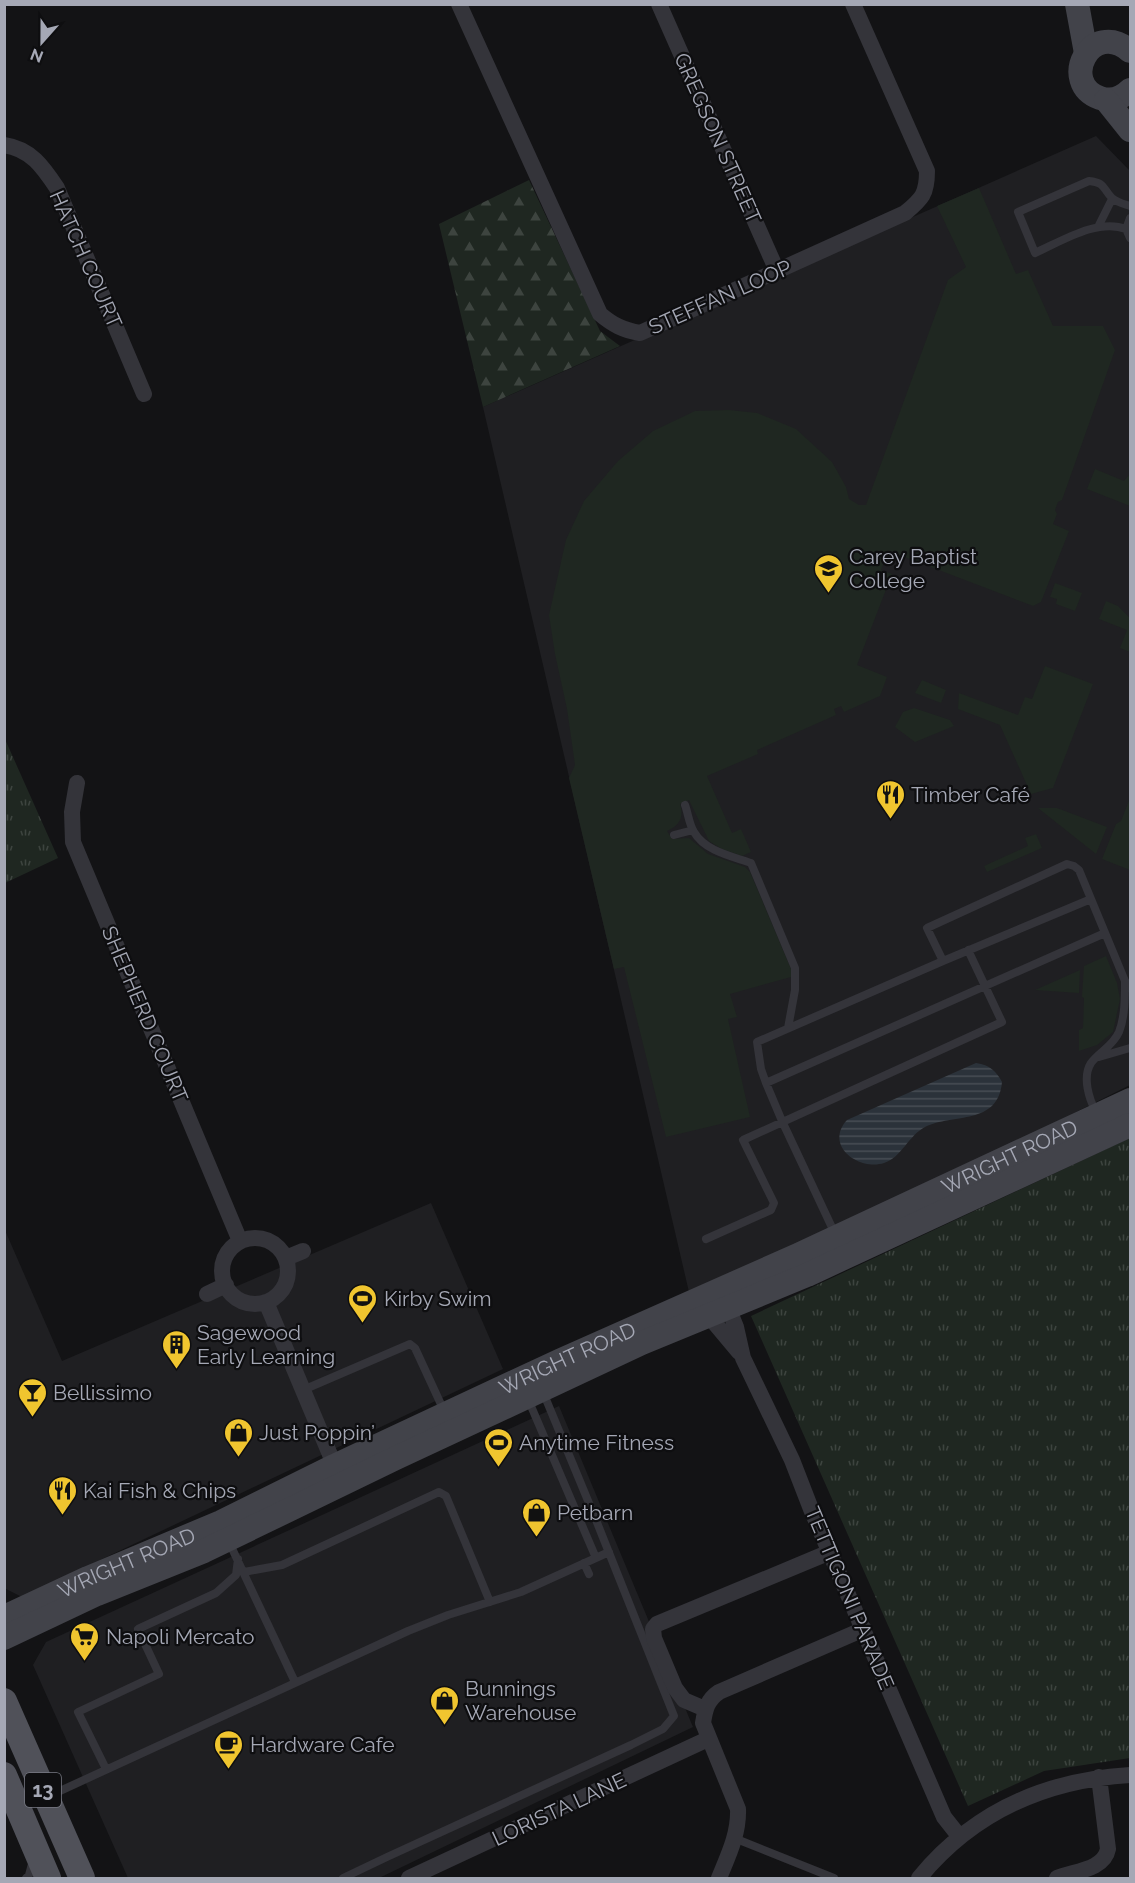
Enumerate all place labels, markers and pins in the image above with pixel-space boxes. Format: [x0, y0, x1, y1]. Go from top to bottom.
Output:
place label: Carey Baptist College [849, 544, 977, 593]
school or university icon: Carey Baptist College [812, 552, 844, 594]
restaurant icon: Timber Café [874, 778, 906, 820]
place label: Timber Café [911, 782, 1030, 807]
sports icon: Kirby Swim [347, 1282, 379, 1324]
place label: Kirby Swim [384, 1286, 492, 1311]
place label: Sagewood Early Learning [197, 1320, 335, 1369]
building icon: Sagewood Early Learning [160, 1328, 192, 1370]
bar icon: Bellissimo [16, 1376, 48, 1418]
place label: Bellissimo [53, 1380, 152, 1405]
shop icon: Just Poppin’ [222, 1416, 254, 1458]
place label: Just Poppin’ [259, 1420, 375, 1445]
sports icon: Anytime Fitness [482, 1426, 514, 1468]
place label: Anytime Fitness [519, 1430, 674, 1455]
restaurant icon: Kai Fish & Chips [46, 1474, 78, 1516]
place label: Kai Fish & Chips [83, 1478, 236, 1503]
shop icon: Petbarn [520, 1496, 552, 1538]
place label: Petbarn [557, 1500, 633, 1525]
supermarket icon: Napoli Mercato [69, 1620, 101, 1662]
place label: Napoli Mercato [106, 1624, 254, 1649]
place label: Bunnings Warehouse [465, 1676, 576, 1725]
shop icon: Bunnings Warehouse [428, 1684, 460, 1726]
cafe icon: Hardware Cafe [213, 1728, 245, 1770]
place label: Hardware Cafe [250, 1732, 395, 1757]

